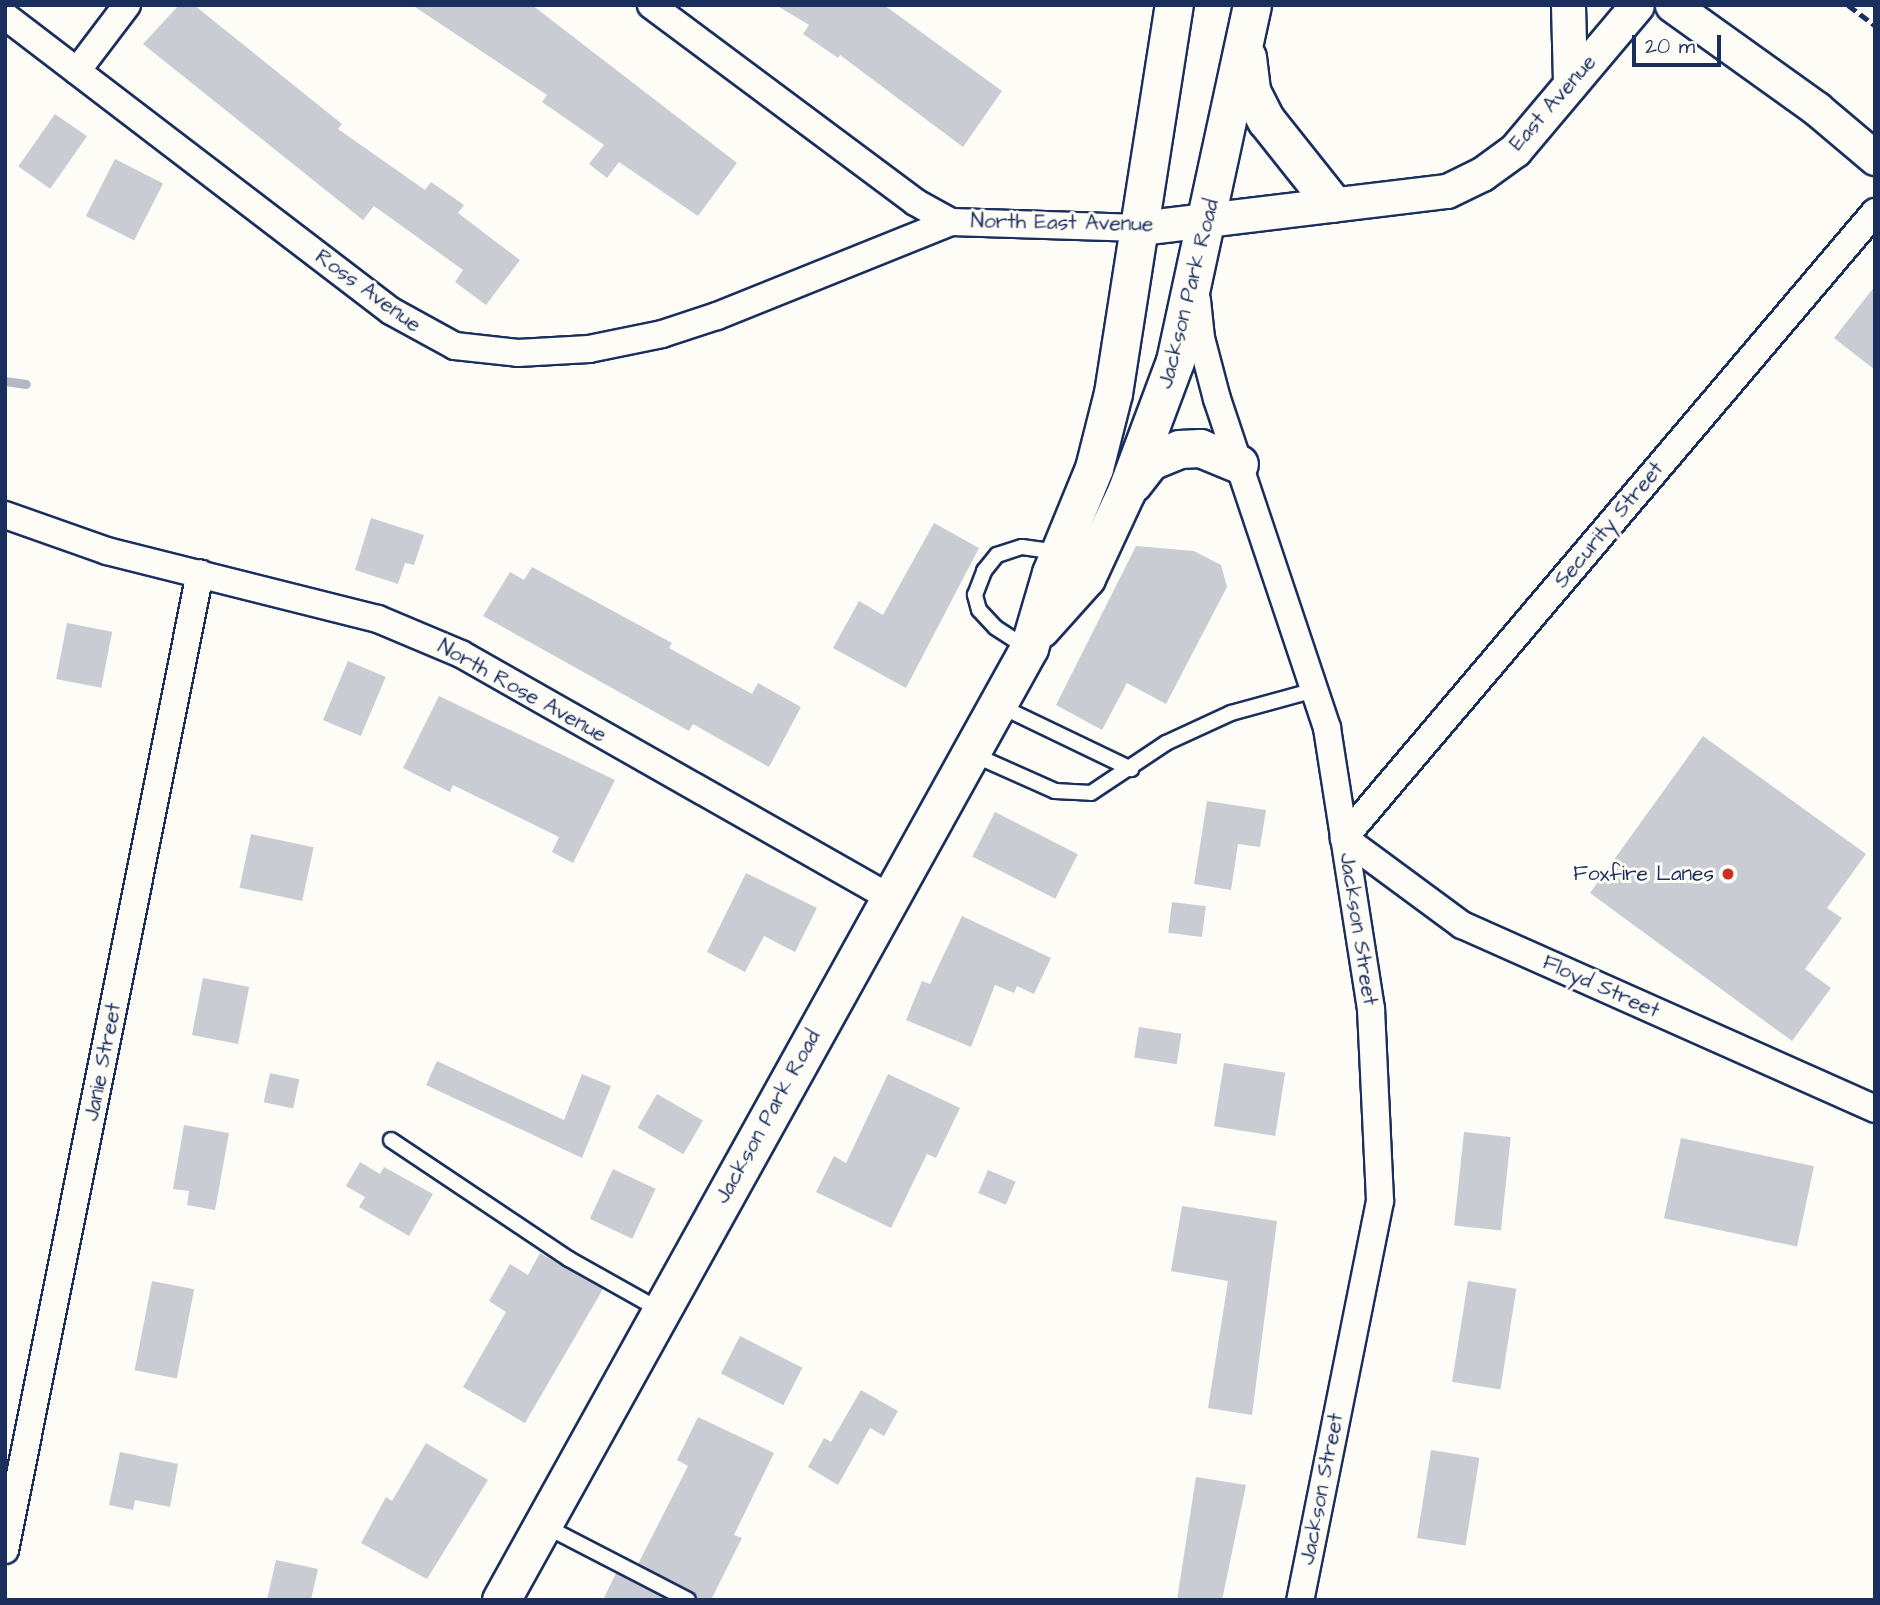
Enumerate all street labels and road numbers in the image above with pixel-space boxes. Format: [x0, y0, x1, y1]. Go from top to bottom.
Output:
street label: East Avenue [1505, 50, 1601, 156]
street label: Jackson Park Road [1153, 197, 1225, 391]
street label: North East Avenue [970, 209, 1154, 237]
street label: Ross Avenue [310, 244, 426, 338]
street label: Security Street [1549, 457, 1669, 593]
street label: North Rose Avenue [433, 634, 611, 748]
street label: Jackson Street [1334, 851, 1382, 1007]
street label: Floyd Street [1539, 950, 1663, 1024]
street label: Janie Street [79, 1001, 127, 1123]
street label: Jackson Park Road [710, 1026, 826, 1208]
street label: Jackson Street [1295, 1411, 1349, 1567]

